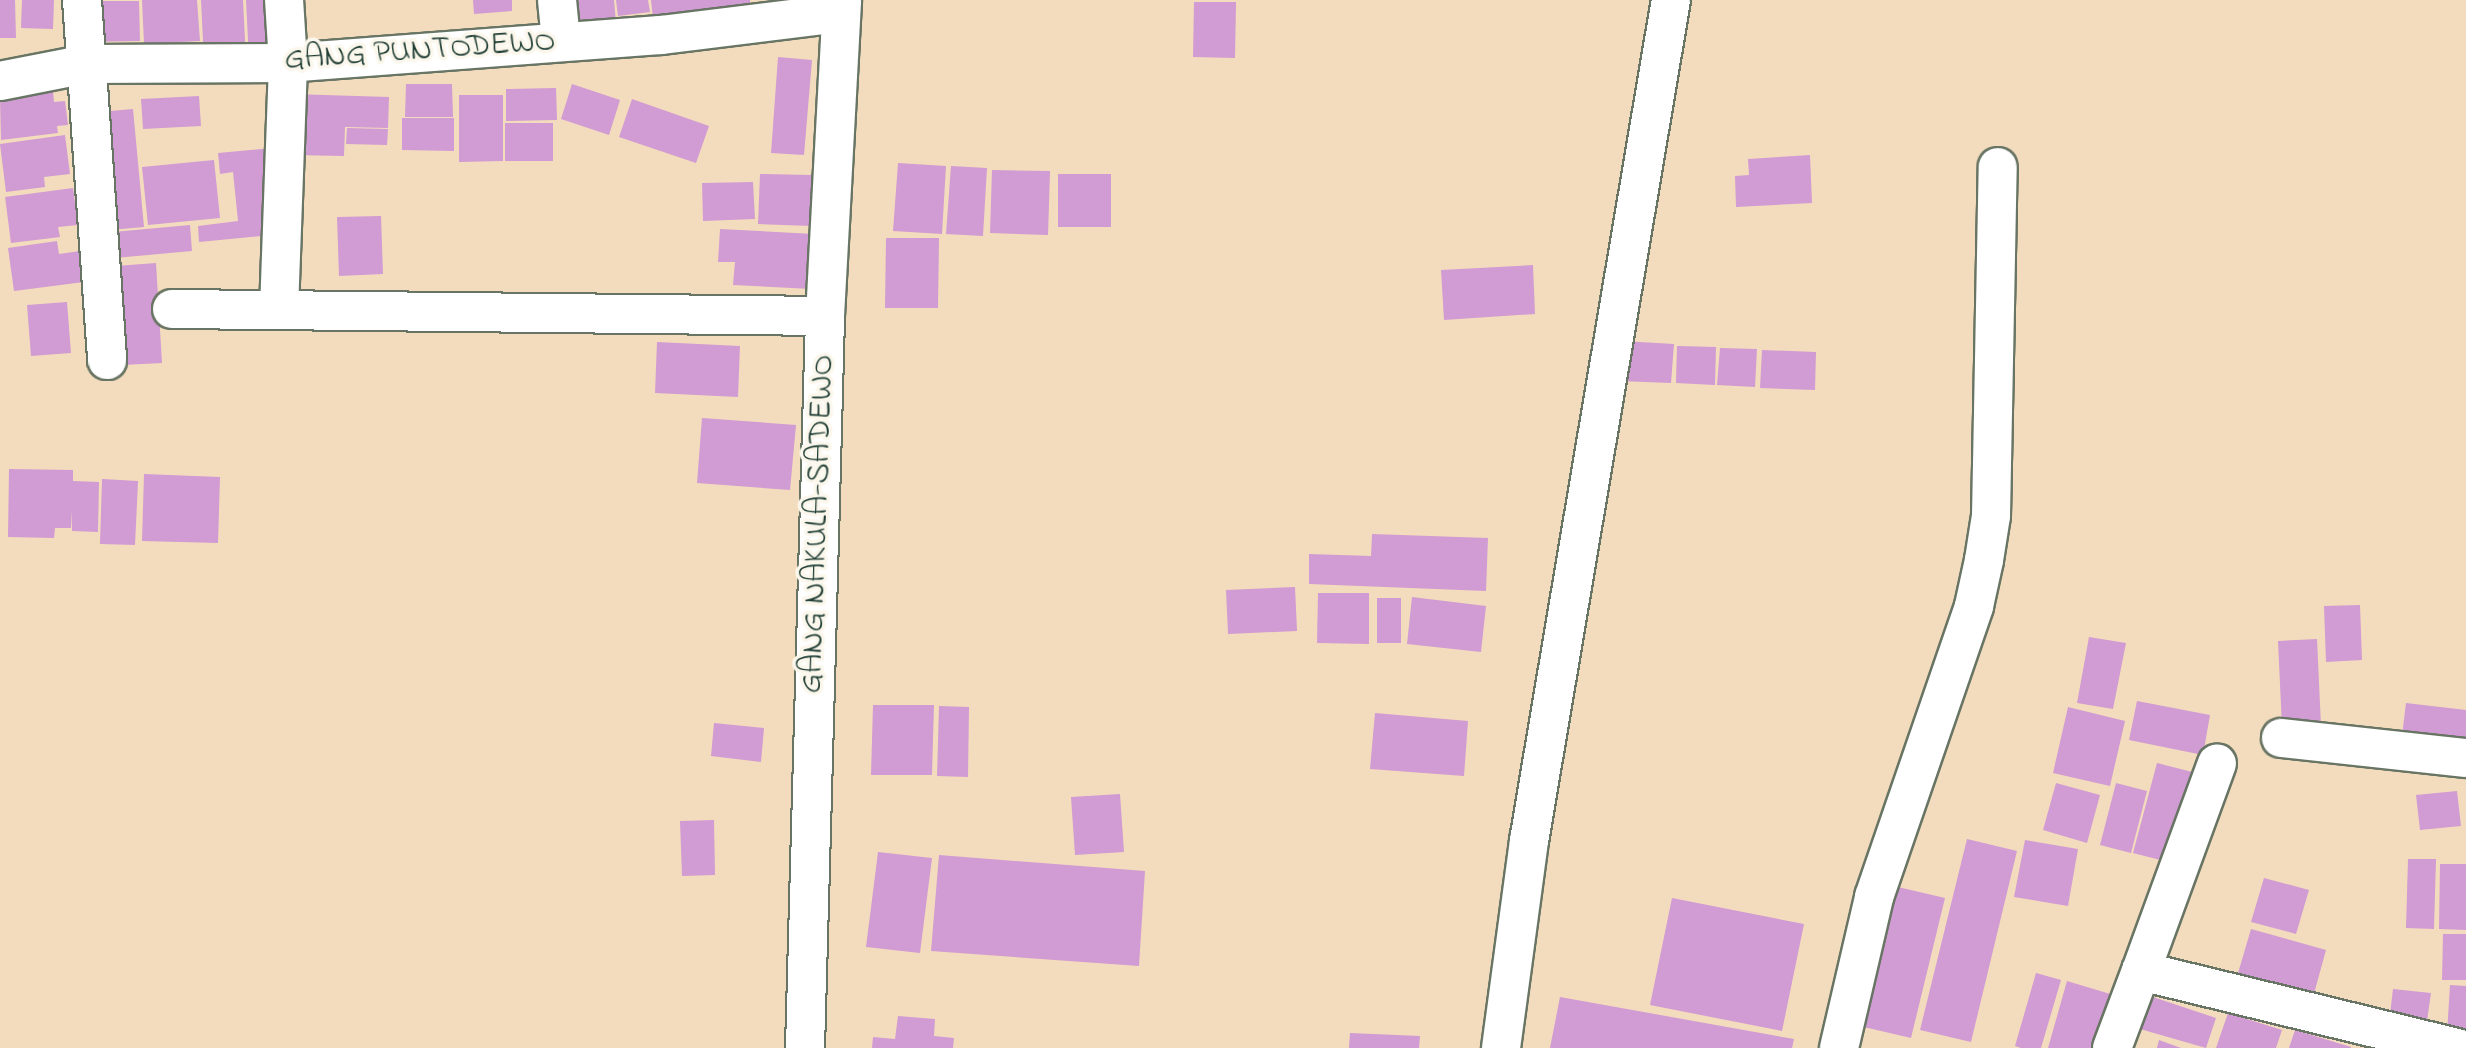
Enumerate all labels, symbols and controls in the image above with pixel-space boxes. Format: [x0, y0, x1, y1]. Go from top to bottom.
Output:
street label: GANG PUNTODEWO [283, 23, 557, 81]
street label: GANG NAKULA-SADEWO [794, 354, 844, 694]

